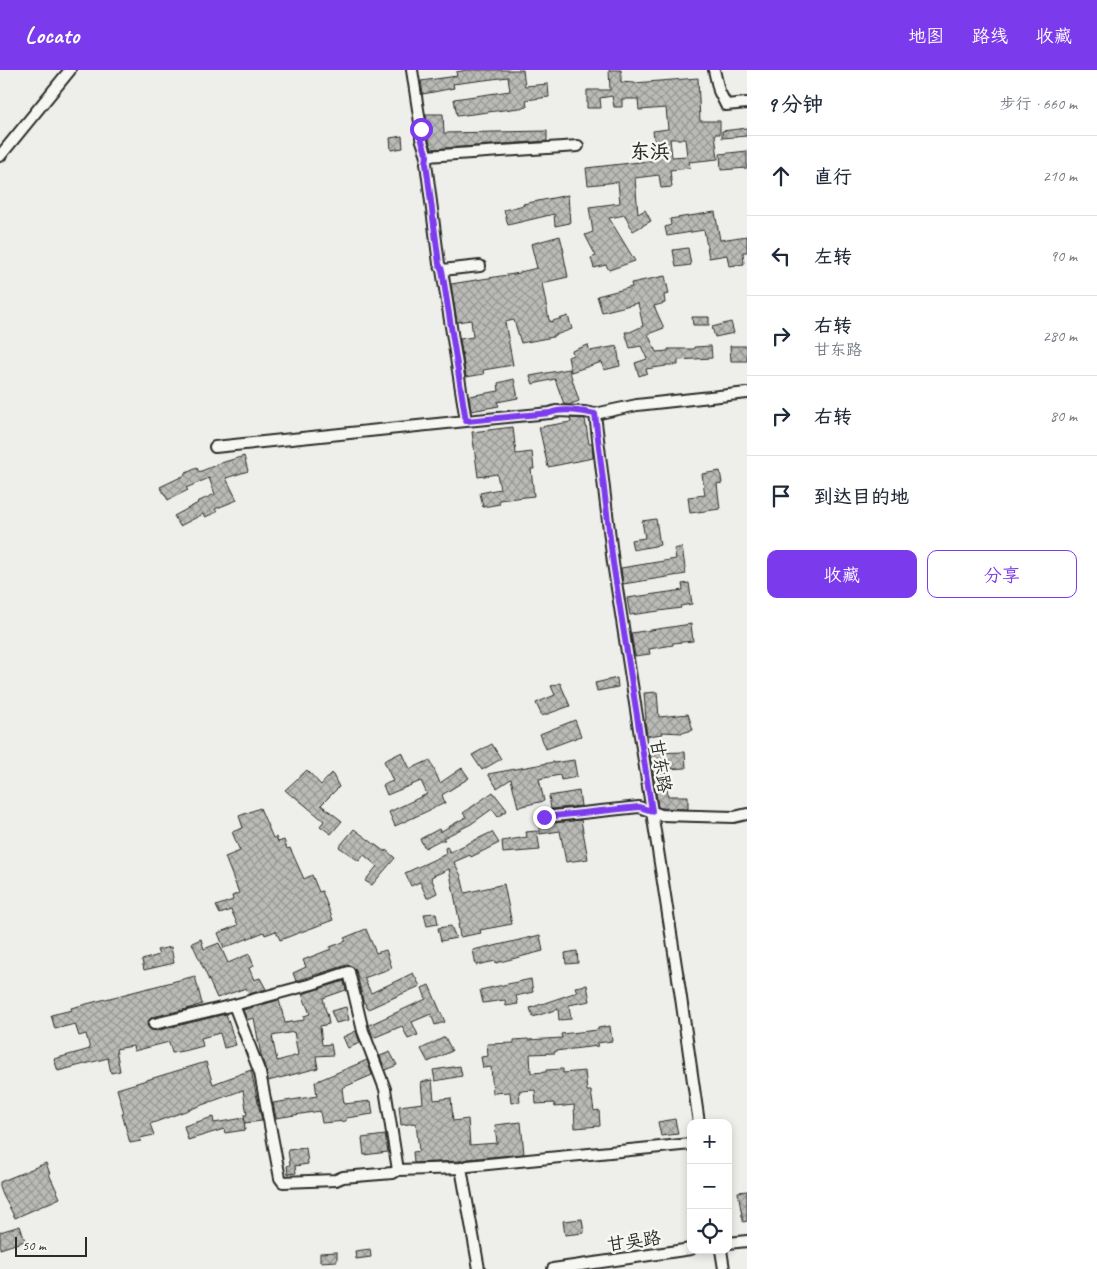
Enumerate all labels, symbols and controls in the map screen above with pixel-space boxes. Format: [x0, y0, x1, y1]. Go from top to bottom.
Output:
text: Locato [25, 20, 79, 50]
text: 地图 [908, 25, 944, 47]
text: 路线 [972, 25, 1008, 47]
text: 收藏 [1036, 25, 1072, 47]
text: 9 分钟 [767, 91, 823, 117]
text: 步行 · 660 m [1000, 94, 1077, 114]
route start [410, 118, 433, 141]
district label: 东浜 [630, 139, 670, 164]
icon: ahead [767, 162, 795, 190]
text: 直行 [814, 165, 852, 189]
text: 210 m [1043, 166, 1077, 186]
icon: left [767, 242, 795, 270]
text: 左转 [814, 245, 852, 269]
text: 90 m [1050, 246, 1077, 266]
text: 右转 [814, 314, 852, 338]
icon: right [767, 322, 795, 350]
text: 280 m [1043, 326, 1077, 346]
text: 甘东路 [814, 340, 862, 360]
icon: right [767, 402, 795, 430]
text: 右转 [814, 405, 852, 429]
text: 80 m [1050, 406, 1077, 426]
icon: arrive [767, 482, 795, 510]
text: 到达目的地 [814, 485, 909, 509]
button: 收藏 [767, 550, 917, 598]
button: 分享 [927, 550, 1077, 598]
street label: 甘东路 [646, 738, 676, 794]
route end [533, 806, 556, 829]
map controls [687, 1119, 732, 1254]
button: + [687, 1119, 732, 1164]
button: − [687, 1164, 732, 1209]
button: locate [687, 1209, 732, 1254]
street label: 甘吴路 [606, 1226, 662, 1256]
scale bar [15, 1234, 88, 1257]
text: 50 m [22, 1237, 46, 1254]

